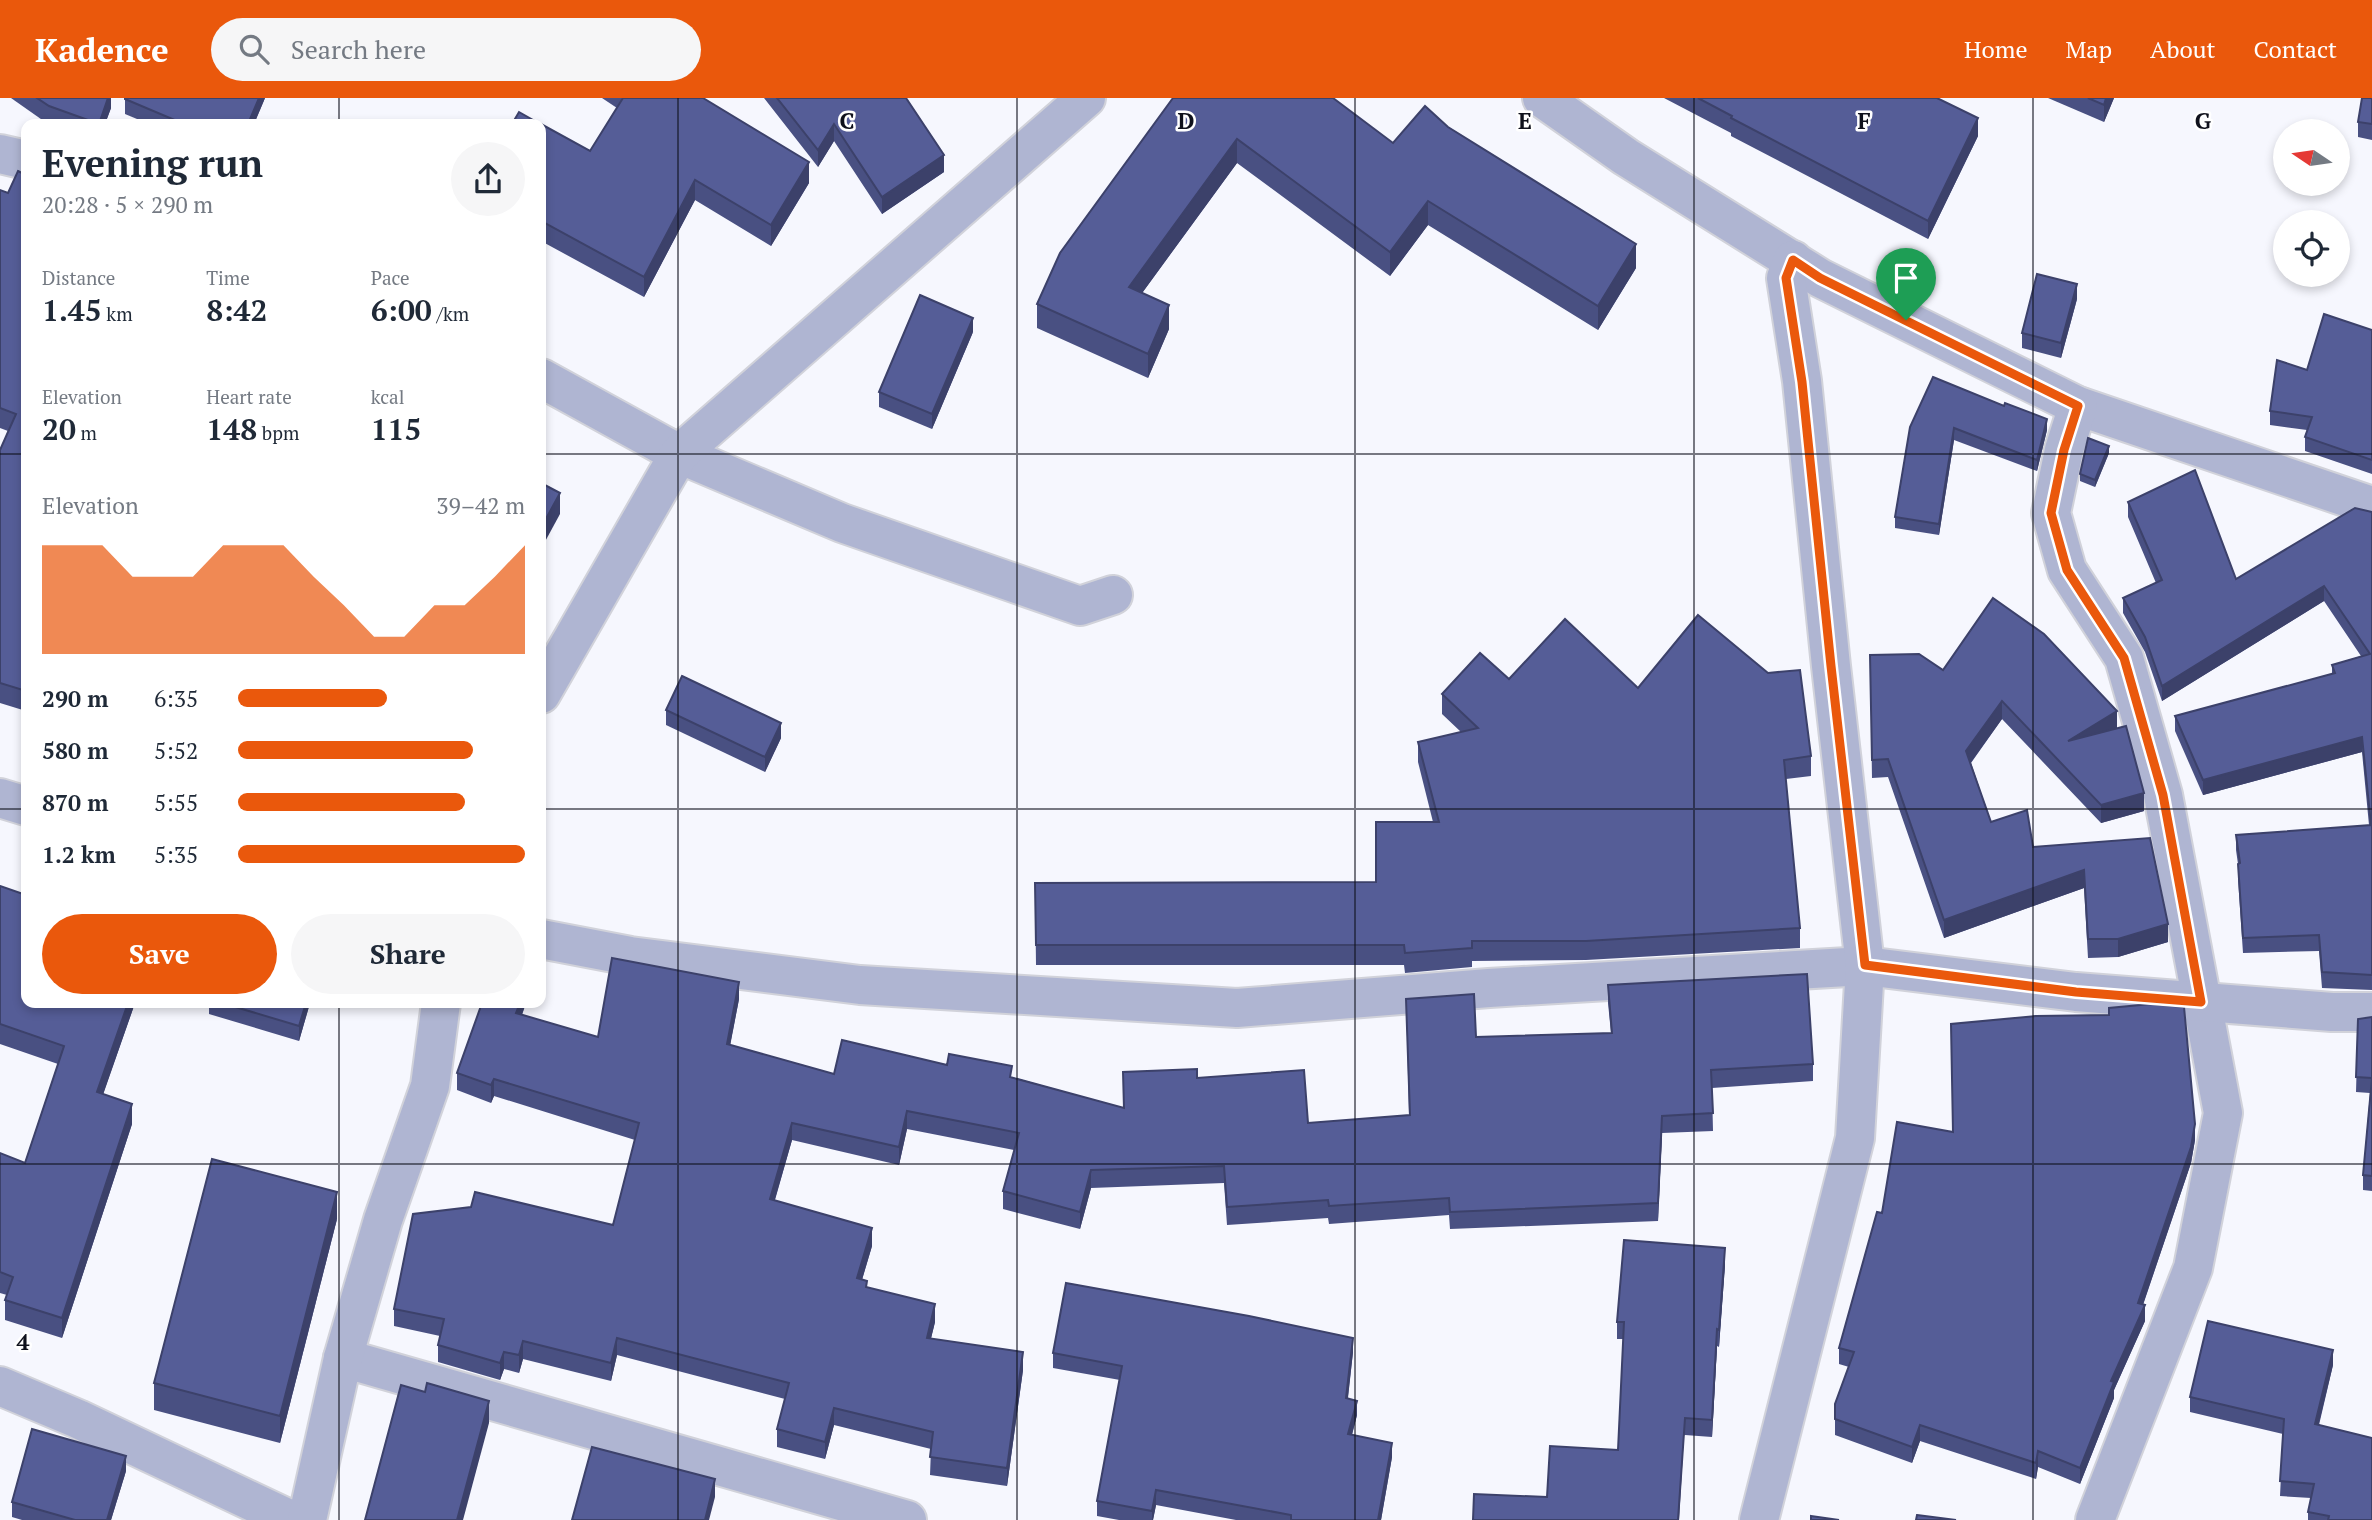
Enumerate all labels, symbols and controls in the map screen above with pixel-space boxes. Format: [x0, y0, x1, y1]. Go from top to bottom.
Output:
search box [211, 18, 701, 81]
text: Kadence [35, 28, 169, 71]
icon: search [235, 30, 273, 68]
text: Search here [291, 32, 426, 66]
text: Home [1964, 33, 2028, 65]
text: Map [2066, 33, 2112, 65]
text: About [2150, 33, 2216, 65]
text: Contact [2254, 33, 2337, 65]
text: C [840, 105, 855, 136]
text: D [1178, 105, 1195, 136]
text: E [1518, 105, 1532, 136]
text: F [1857, 105, 1871, 136]
text: G [2195, 105, 2212, 136]
north arrow [2273, 119, 2350, 196]
map controls [2273, 119, 2350, 287]
text: Evening run [42, 138, 263, 188]
button: share [451, 142, 525, 216]
text: 20:28 · 5 × 290 m [42, 189, 213, 220]
button: locate [2273, 210, 2350, 287]
pin [1876, 248, 1936, 320]
icon: arrive [1887, 259, 1925, 297]
text: Distance [42, 265, 115, 290]
text: Time [206, 265, 250, 290]
text: Pace [371, 265, 410, 290]
text: 1.45 [42, 290, 102, 330]
text: 8:42 [206, 290, 267, 330]
text: 6:00 [371, 290, 432, 330]
text: km [102, 301, 133, 326]
text: /km [432, 301, 469, 326]
text: Elevation [42, 384, 122, 409]
text: Heart rate [206, 384, 292, 409]
text: kcal [371, 384, 404, 409]
text: 20 [42, 409, 76, 449]
text: 148 [206, 409, 257, 449]
text: 115 [371, 409, 422, 449]
text: m [76, 420, 97, 445]
text: bpm [257, 420, 299, 445]
text: Elevation [42, 490, 139, 521]
text: 39–42 m [436, 490, 525, 521]
text: 290 m [42, 683, 108, 714]
text: 6:35 [154, 683, 198, 714]
text: 580 m [42, 735, 108, 766]
text: 5:52 [154, 735, 198, 766]
text: 870 m [42, 787, 108, 818]
text: 5:55 [154, 787, 198, 818]
text: 1.2 km [42, 839, 116, 870]
text: 5:35 [154, 839, 198, 870]
button: Save [42, 914, 277, 994]
button: Share [291, 914, 525, 994]
text: 4 [17, 1326, 30, 1357]

